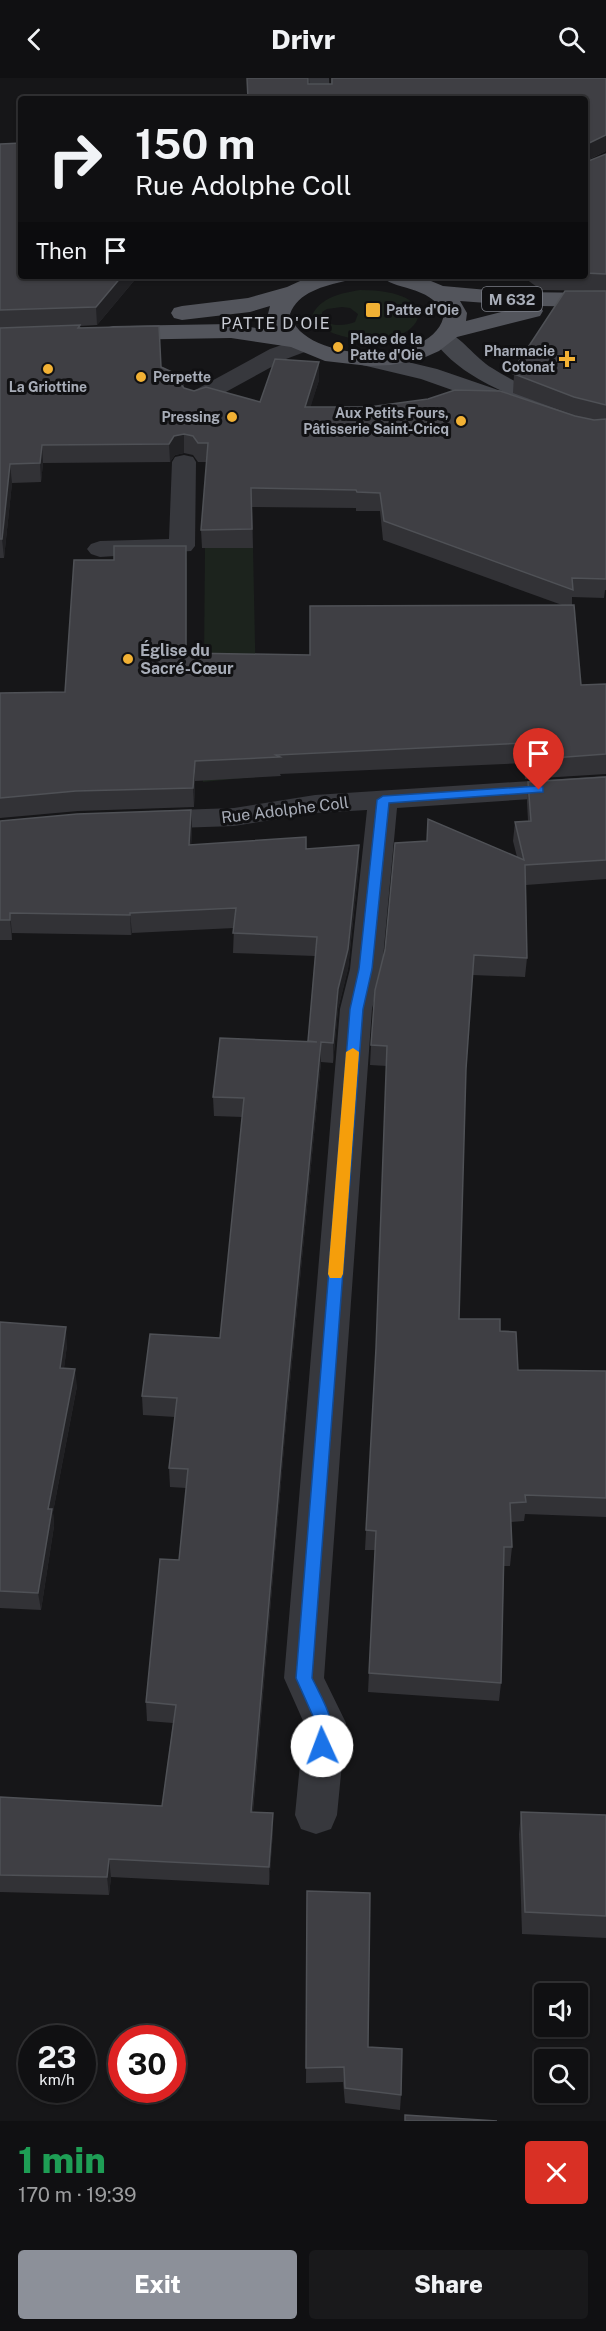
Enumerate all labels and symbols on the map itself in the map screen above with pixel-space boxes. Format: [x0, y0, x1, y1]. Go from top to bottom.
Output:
road number: M 632 [482, 287, 542, 311]
marker: Patte d'Oie [364, 301, 382, 319]
place label: Patte d'Oie [386, 302, 459, 318]
district label: PATTE D'OIE [221, 314, 331, 333]
place label: Place de la Patte d'Oie [350, 331, 423, 363]
marker: Place de la Patte d'Oie [331, 340, 345, 354]
place label: Pharmacie Cotonat [484, 343, 555, 375]
marker: Pharmacie Cotonat [560, 352, 574, 366]
marker: La Griottine [41, 362, 55, 376]
place label: Perpette [153, 369, 211, 385]
marker: Perpette [134, 370, 148, 384]
place label: La Griottine [9, 379, 87, 395]
place label: Aux Petits Fours, Pâtisserie Saint-Cricq [303, 405, 449, 437]
place label: Pressing [161, 409, 220, 425]
marker: Pressing [225, 410, 239, 424]
marker: Aux Petits Fours, Pâtisserie Saint-Cricq [454, 414, 468, 428]
place label: Église du Sacré-Cœur [140, 640, 234, 678]
marker: Église du Sacré-Cœur [121, 652, 135, 666]
pin [513, 728, 564, 790]
street label: Rue Adolphe Coll [220, 793, 350, 827]
position arrow [290, 1714, 354, 1778]
speed limit sign: 30 [108, 2025, 186, 2103]

